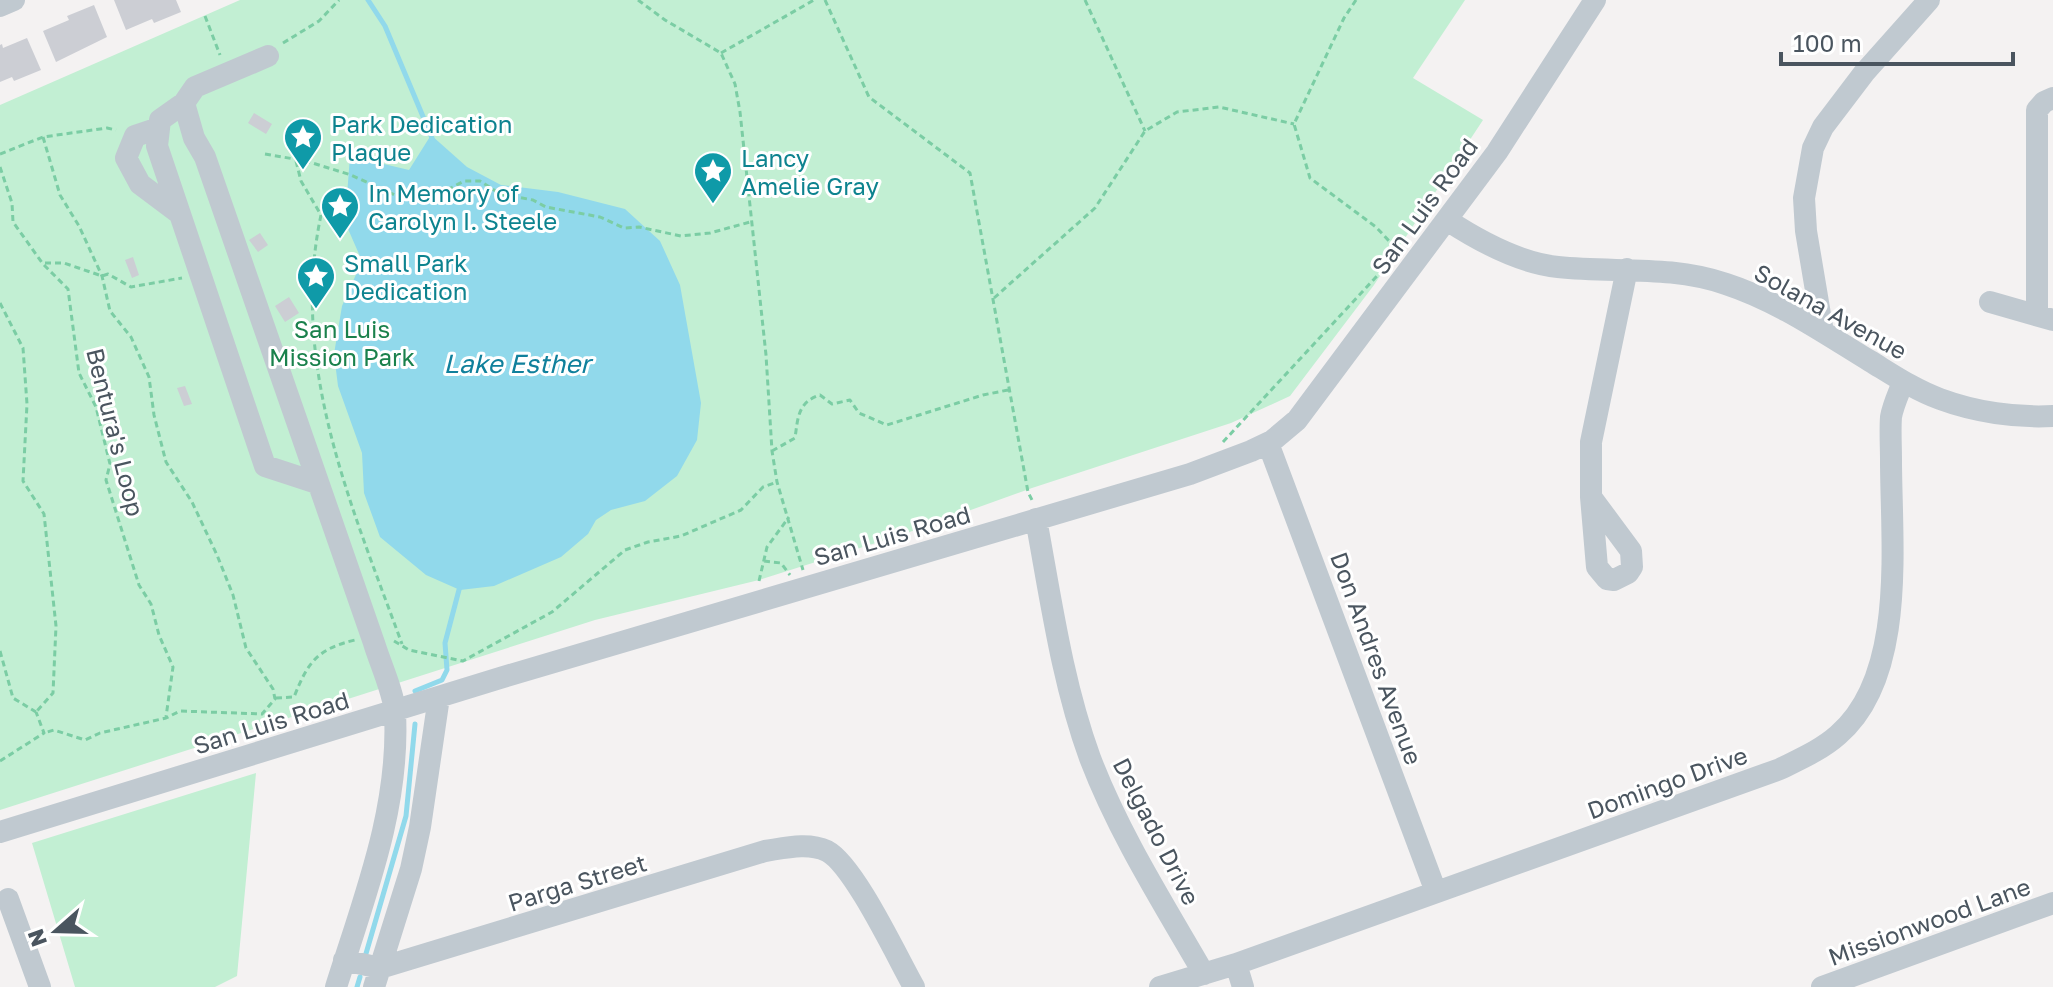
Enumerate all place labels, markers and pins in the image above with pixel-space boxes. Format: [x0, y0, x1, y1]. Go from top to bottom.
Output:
place label: Park Dedication Plaque [331, 109, 512, 166]
place icon: Park Dedication Plaque [282, 116, 324, 171]
place label: Lancy Amelie Gray [741, 143, 879, 200]
place icon: Lancy Amelie Gray [692, 150, 734, 205]
place label: In Memory of Carolyn I. Steele [368, 178, 557, 235]
place icon: In Memory of Carolyn I. Steele [319, 185, 361, 240]
place label: Small Park Dedication [344, 248, 468, 305]
place icon: Small Park Dedication [295, 255, 337, 310]

